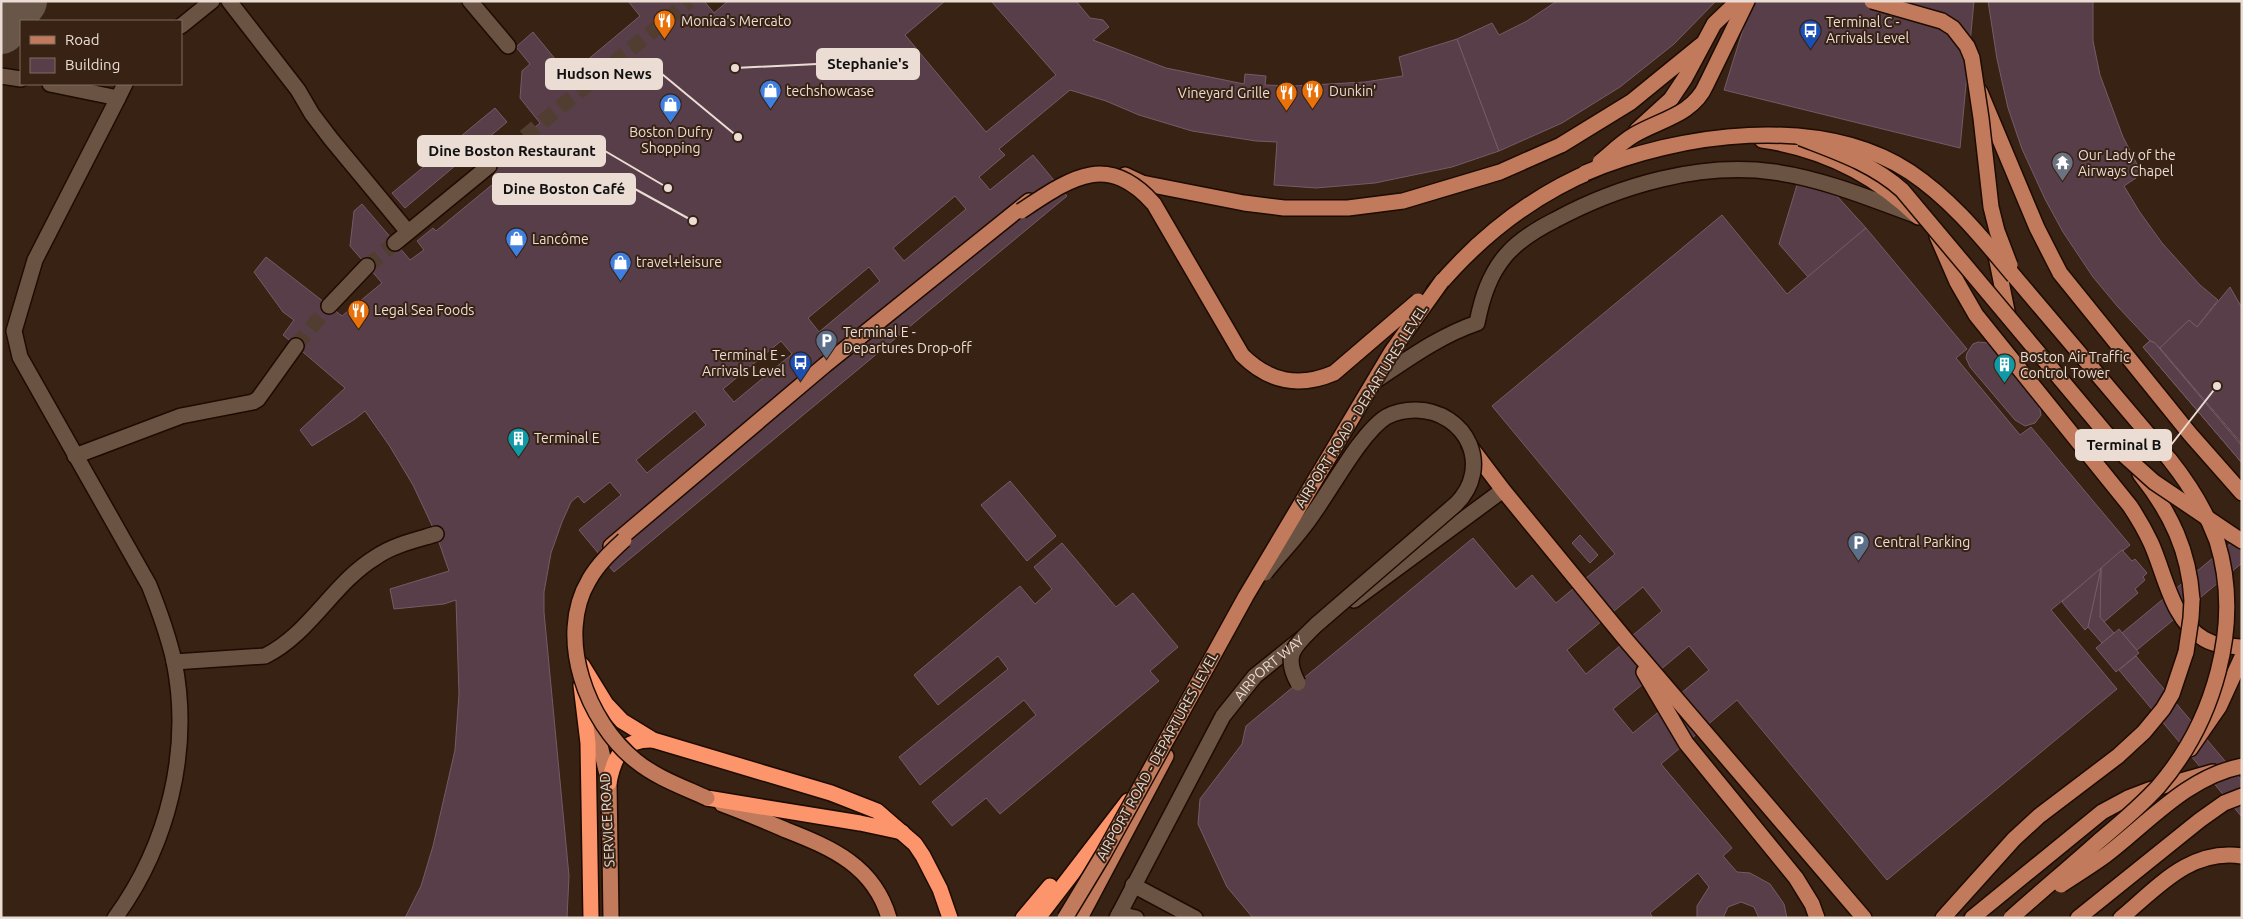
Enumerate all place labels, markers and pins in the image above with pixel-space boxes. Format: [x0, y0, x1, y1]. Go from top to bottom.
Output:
restaurant icon: Monica's Mercato [653, 9, 677, 40]
place label: Monica's Mercato [681, 13, 791, 29]
place label: Terminal C - Arrivals Level [1826, 14, 1909, 46]
bus stop icon: Terminal C - Arrivals Level [1798, 18, 1822, 49]
callout: Stephanie's [817, 49, 919, 79]
callout: Hudson News [546, 59, 662, 89]
shop icon: techshowcase [758, 79, 782, 110]
restaurant icon: Dunkin' [1301, 79, 1325, 110]
restaurant icon: Vineyard Grille [1274, 81, 1298, 112]
place label: techshowcase [786, 83, 874, 99]
place label: Dunkin' [1329, 83, 1376, 99]
place label: Vineyard Grille [1178, 85, 1270, 101]
shop icon: Boston Dufry Shopping [659, 92, 683, 123]
place label: Boston Dufry Shopping [629, 124, 713, 156]
callout: Dine Boston Restaurant [418, 136, 605, 166]
place label: Our Lady of the Airways Chapel [2078, 147, 2176, 179]
temple icon: Our Lady of the Airways Chapel [2050, 151, 2074, 182]
callout: Dine Boston Café [493, 174, 635, 204]
shop icon: Lancôme [504, 227, 528, 258]
place label: Lancôme [532, 231, 589, 247]
shop icon: travel+leisure [608, 250, 632, 281]
place label: travel+leisure [636, 254, 722, 270]
restaurant icon: Legal Sea Foods [346, 298, 370, 329]
place label: Legal Sea Foods [374, 302, 474, 318]
place label: Terminal E - Departures Drop-off [843, 324, 972, 356]
parking icon: Terminal E - Departures Drop-off [815, 328, 839, 359]
place label: Terminal E - Arrivals Level [702, 347, 785, 379]
place label: Boston Air Traffic Control Tower [2020, 349, 2130, 381]
bus stop icon: Terminal E - Arrivals Level [789, 351, 813, 382]
building icon: Boston Air Traffic Control Tower [1992, 353, 2016, 384]
building icon: Terminal E [506, 426, 530, 457]
place label: Terminal E [534, 430, 600, 446]
callout: Terminal B [2076, 430, 2171, 460]
parking icon: Central Parking [1846, 530, 1870, 561]
place label: Central Parking [1874, 534, 1970, 550]

